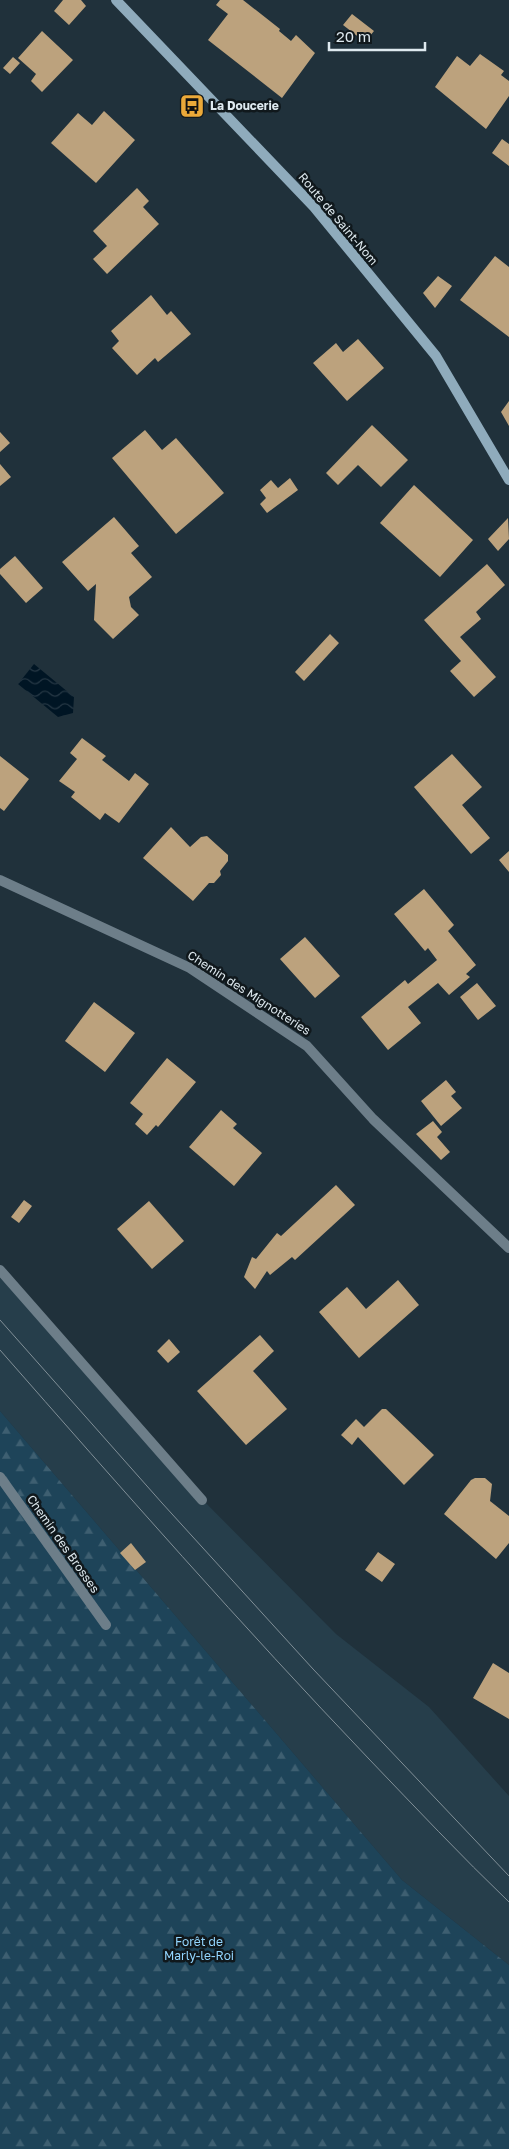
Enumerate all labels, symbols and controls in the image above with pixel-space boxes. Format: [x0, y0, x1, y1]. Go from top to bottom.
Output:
scale bar [329, 20, 425, 52]
text: 20 m [336, 27, 371, 45]
bus stop icon: La Doucerie [179, 93, 205, 119]
place label: La Doucerie [210, 98, 279, 113]
street label: Route de Saint-Nom [295, 170, 381, 268]
street label: Chemin des Mignotteries [185, 947, 314, 1038]
street label: Chemin des Brosses [24, 1492, 103, 1596]
park label: Forêt de Marly-le-Roi [164, 1934, 234, 1963]

